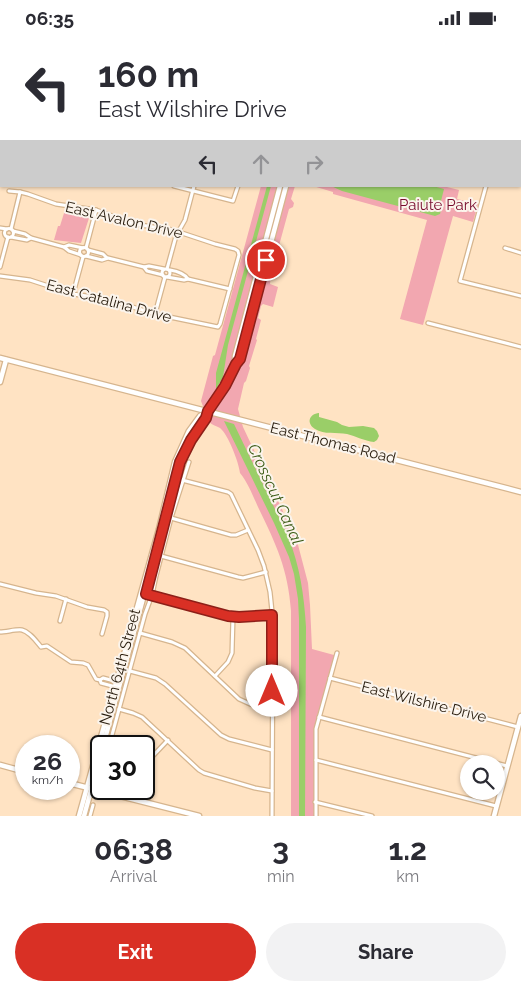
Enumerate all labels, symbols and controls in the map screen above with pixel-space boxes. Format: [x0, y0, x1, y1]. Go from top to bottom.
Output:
text: 06:35 [25, 7, 74, 29]
text: 160 m [98, 54, 199, 95]
icon: left [15, 55, 80, 120]
text: East Wilshire Drive [98, 96, 287, 122]
icon: left [194, 150, 222, 178]
icon: ahead [247, 150, 275, 178]
icon: right [300, 150, 328, 178]
park label: Paiute Park [399, 196, 477, 214]
street label: East Avalon Drive [64, 198, 185, 242]
pin [245, 239, 287, 281]
icon: arrive [252, 246, 280, 274]
street label: East Catalina Drive [44, 276, 174, 326]
street label: East Thomas Road [268, 419, 398, 467]
water label: Crosscut Canal [244, 441, 307, 548]
street label: North 64th Street [96, 607, 144, 727]
position arrow [245, 664, 297, 716]
street label: East Wilshire Drive [359, 678, 489, 726]
speed limit sign: 30 [90, 735, 155, 800]
text: 26 [33, 746, 62, 776]
map controls [460, 755, 505, 800]
button: search [460, 755, 505, 800]
text: km/h [32, 773, 63, 787]
text: 06:38 [94, 832, 173, 867]
text: 3 [272, 832, 289, 867]
text: 1.2 [388, 832, 427, 867]
text: Arrival [110, 867, 157, 886]
text: min [267, 867, 294, 886]
text: km [396, 867, 419, 886]
button: Exit [15, 923, 256, 981]
button: Share [266, 923, 506, 981]

